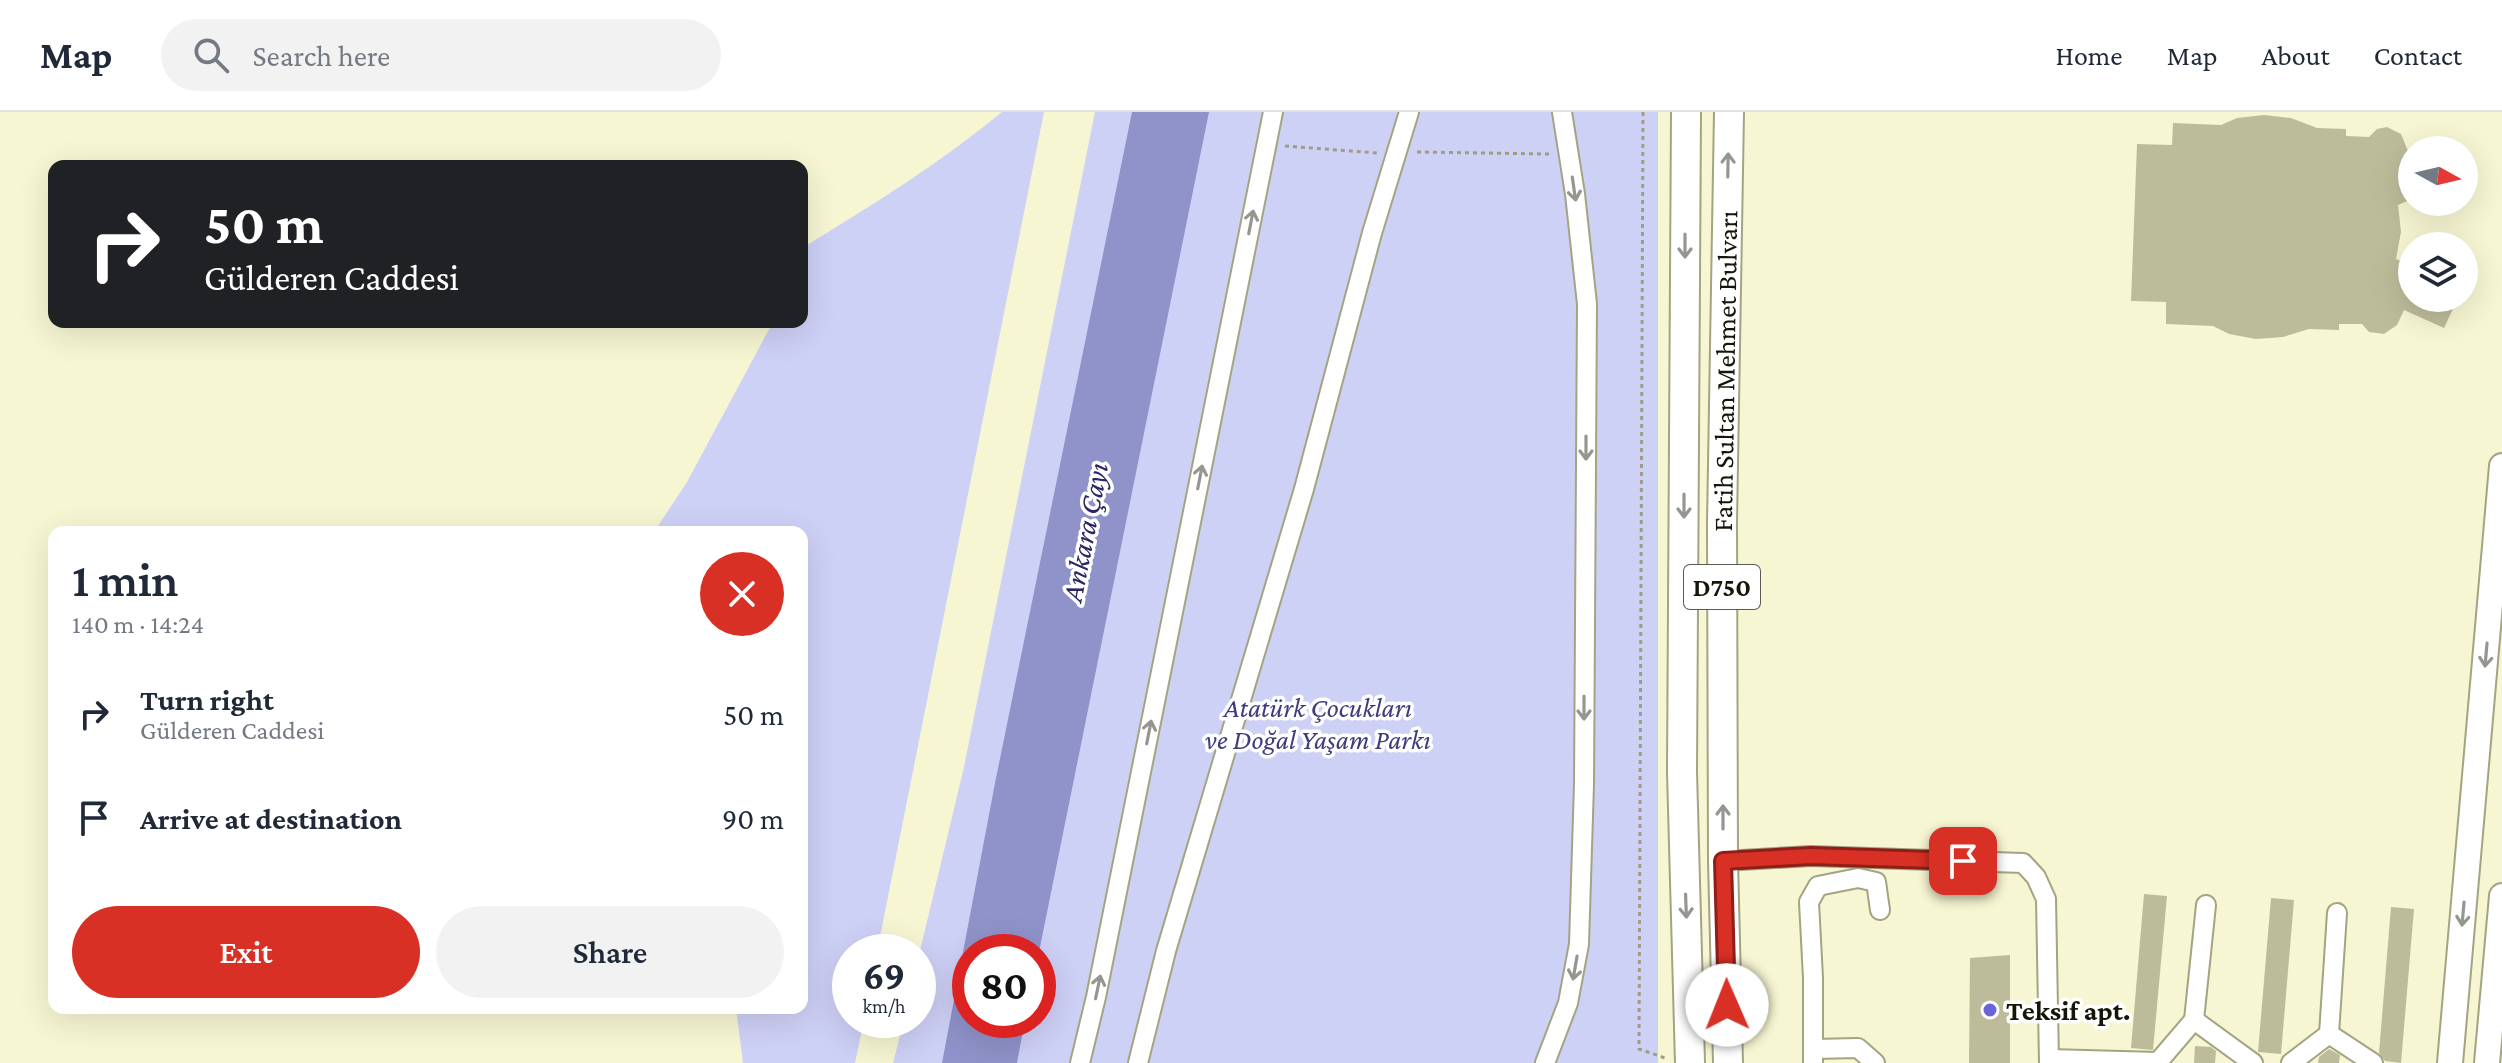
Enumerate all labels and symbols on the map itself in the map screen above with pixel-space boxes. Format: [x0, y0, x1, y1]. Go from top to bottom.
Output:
north arrow [2398, 136, 2478, 216]
one-way arrow [1721, 152, 1736, 179]
one-way arrow [1567, 176, 1582, 201]
one-way arrow [1244, 210, 1259, 235]
street label: Fatih Sultan Mehmet Bulvarı [1707, 210, 1743, 532]
one-way arrow [1677, 232, 1693, 259]
one-way arrow [1578, 434, 1594, 461]
water label: Ankara Çayı [1054, 460, 1115, 606]
one-way arrow [1193, 465, 1208, 490]
one-way arrow [1676, 492, 1692, 519]
road number: D750 [1684, 565, 1760, 609]
one-way arrow [2478, 641, 2493, 668]
park label: Atatürk Çocukları ve Doğal Yaşam Parkı [1205, 692, 1431, 755]
one-way arrow [1576, 694, 1592, 721]
one-way arrow [1142, 720, 1157, 745]
one-way arrow [1715, 804, 1731, 831]
pin [1929, 827, 1997, 895]
one-way arrow [1678, 892, 1694, 919]
one-way arrow [2455, 900, 2470, 927]
speed limit sign: 80 [952, 934, 1056, 1038]
one-way arrow [1566, 955, 1581, 980]
position arrow [1685, 963, 1769, 1047]
one-way arrow [1091, 975, 1106, 1000]
place label: Teksif apt. [2006, 995, 2131, 1026]
marker: Teksif apt. [1981, 1001, 1999, 1019]

